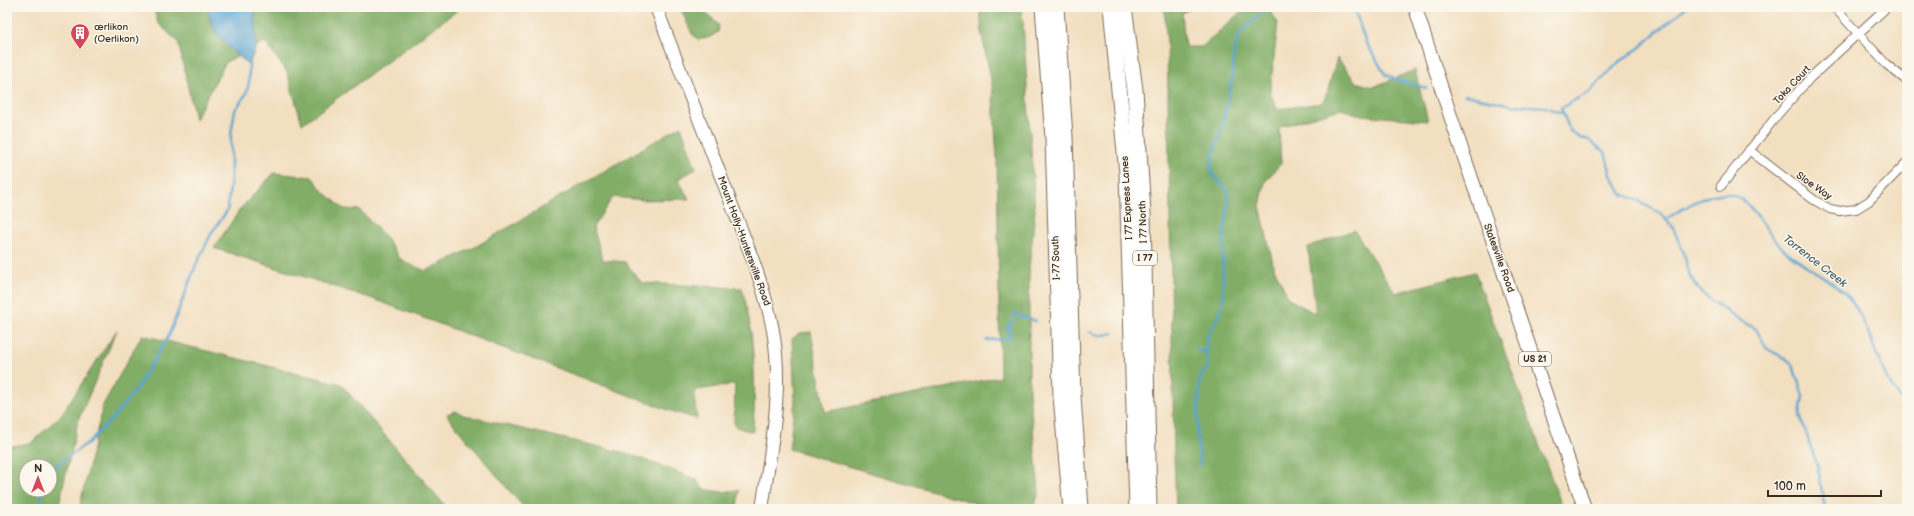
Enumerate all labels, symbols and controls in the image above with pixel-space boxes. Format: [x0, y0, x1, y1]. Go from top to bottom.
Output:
place label: œrlikon (Oerlikon) [94, 21, 139, 45]
building icon: œrlikon (Oerlikon) [69, 22, 91, 50]
street label: Toka Court [1771, 63, 1813, 107]
street label: I 77 Express Lanes [1119, 156, 1135, 240]
street label: Sloe Way [1794, 169, 1835, 203]
street label: Mount Holly-Huntersville Road [715, 175, 773, 308]
street label: I 77 North [1136, 200, 1150, 244]
street label: Statesville Road [1481, 222, 1517, 294]
water label: Torrence Creek [1781, 232, 1850, 290]
street label: I-77 South [1049, 235, 1063, 280]
road number: I 77 [1133, 251, 1157, 265]
road number: US 21 [1519, 352, 1551, 366]
north arrow [18, 458, 58, 498]
text: N [34, 462, 42, 475]
scale bar [1768, 472, 1881, 498]
text: 100 m [1774, 479, 1806, 494]

